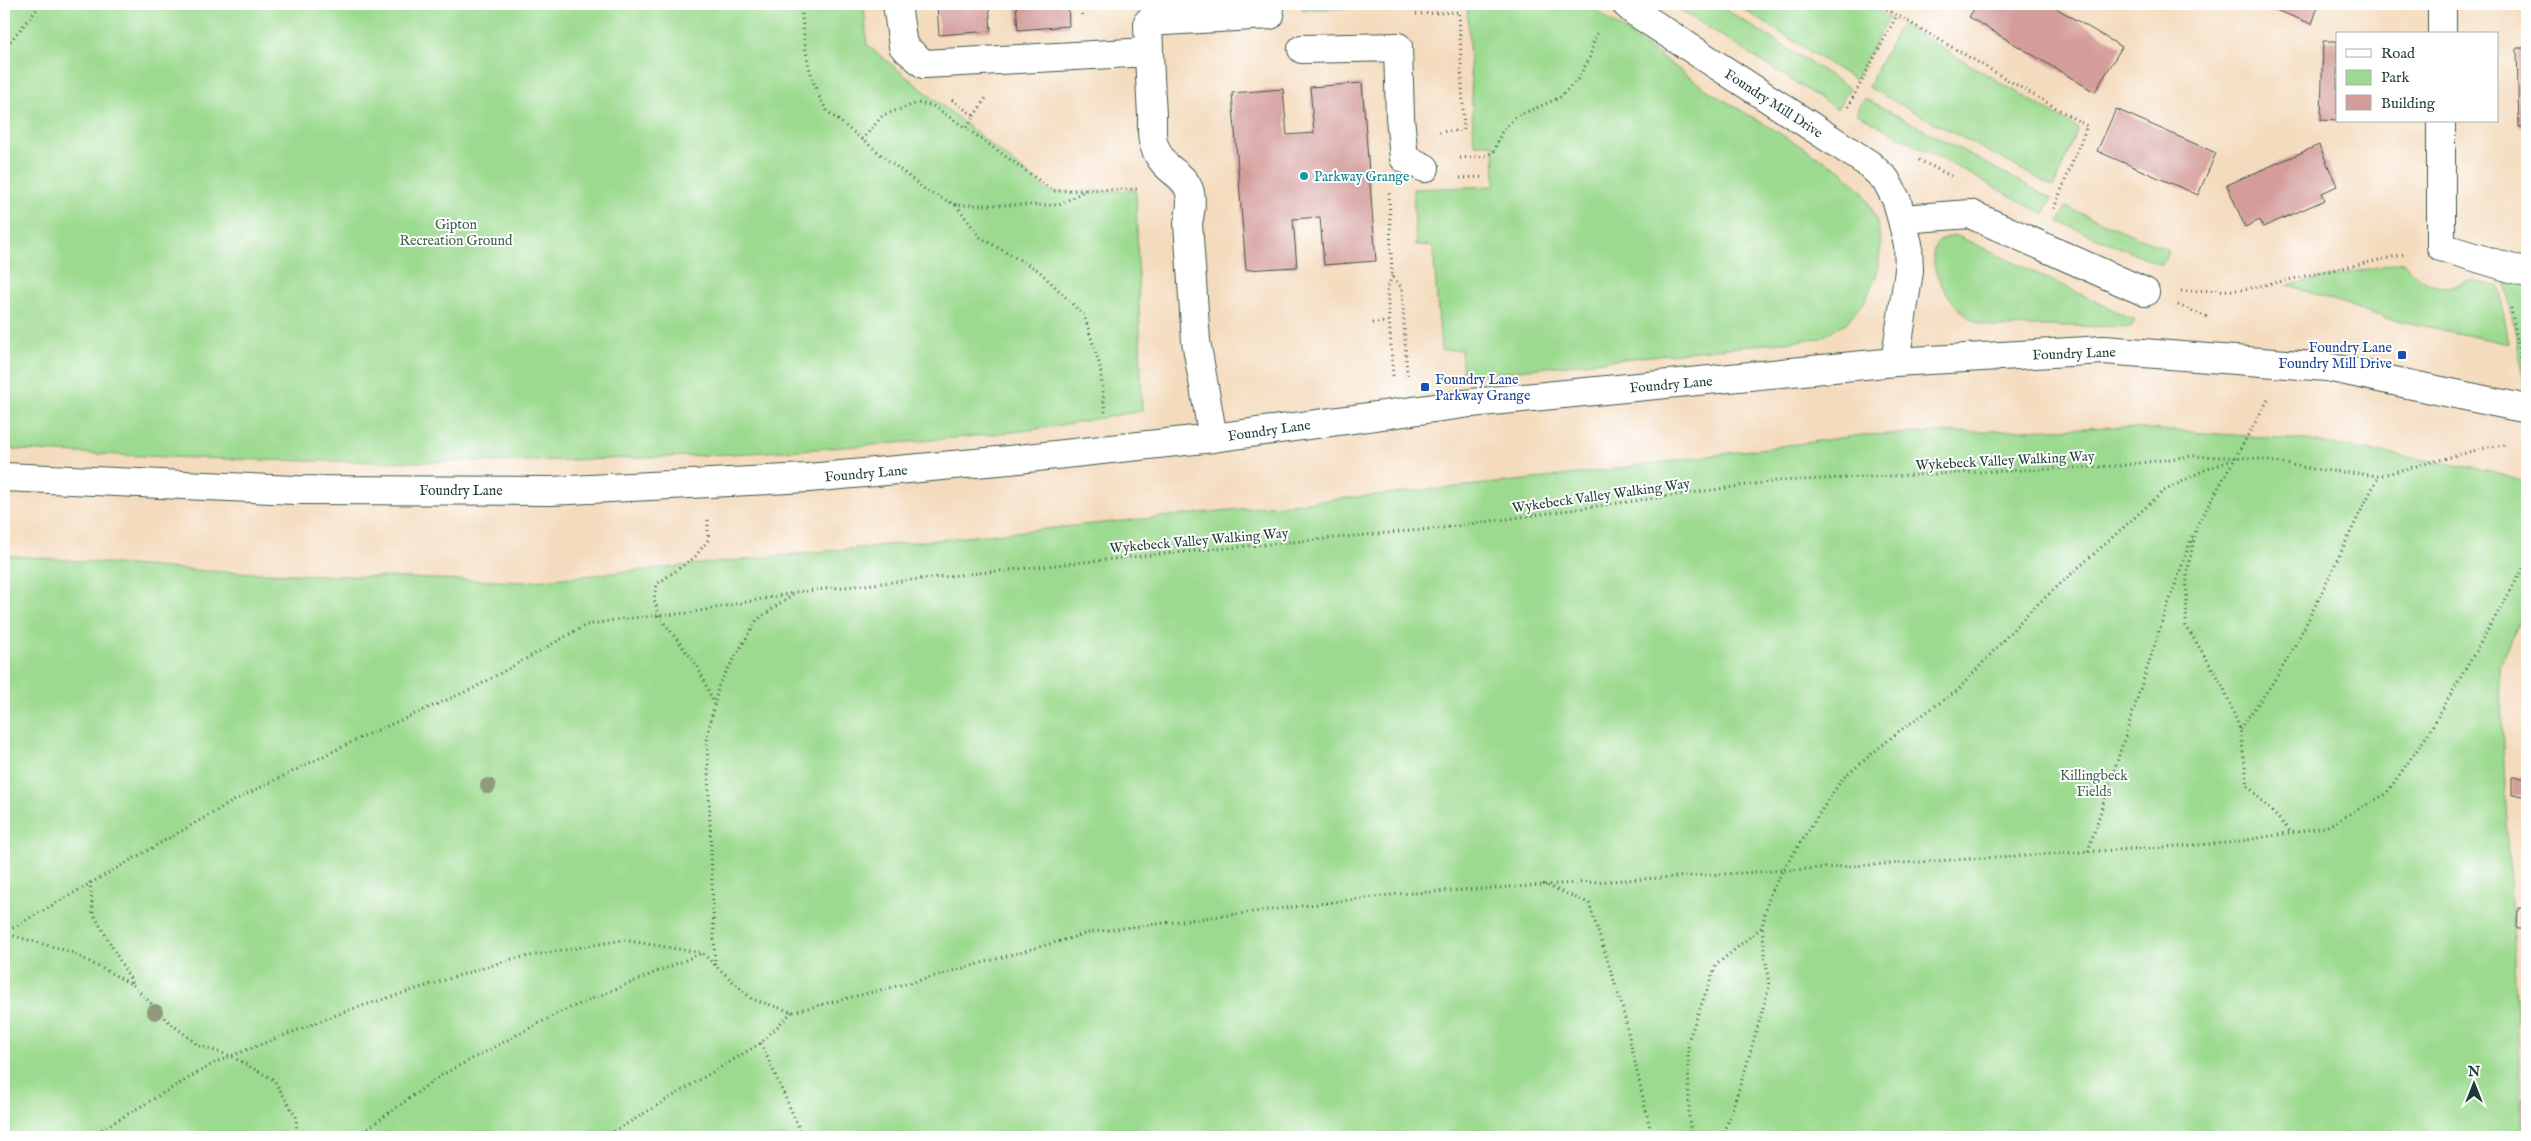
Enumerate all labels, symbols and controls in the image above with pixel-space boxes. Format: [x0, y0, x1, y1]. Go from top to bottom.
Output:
legend [2336, 32, 2498, 122]
text: Road [2381, 44, 2416, 63]
street label: Foundry Mill Drive [1721, 65, 1827, 143]
text: Park [2381, 68, 2411, 87]
text: Building [2381, 94, 2436, 113]
place label: Parkway Grange [1314, 168, 1410, 186]
marker: Parkway Grange [1298, 170, 1310, 182]
park label: Gipton Recreation Ground [399, 216, 513, 250]
place label: Foundry Lane Foundry Mill Drive [2278, 339, 2393, 373]
street label: Foundry Lane [2032, 344, 2117, 364]
marker: Foundry Lane Foundry Mill Drive [2396, 349, 2408, 361]
place label: Foundry Lane Parkway Grange [1435, 371, 1531, 405]
street label: Foundry Lane [1629, 372, 1714, 398]
marker: Foundry Lane Parkway Grange [1419, 381, 1431, 393]
street label: Foundry Lane [1227, 416, 1312, 446]
street label: Wykebeck Valley Walking Way [1915, 447, 2095, 475]
street label: Foundry Lane [824, 461, 909, 487]
street label: Wykebeck Valley Walking Way [1511, 475, 1691, 517]
street label: Foundry Lane [419, 482, 503, 500]
street label: Wykebeck Valley Walking Way [1109, 524, 1289, 558]
park label: Killingbeck Fields [2060, 767, 2128, 801]
north arrow [2448, 1058, 2498, 1108]
text: N [2467, 1063, 2480, 1081]

